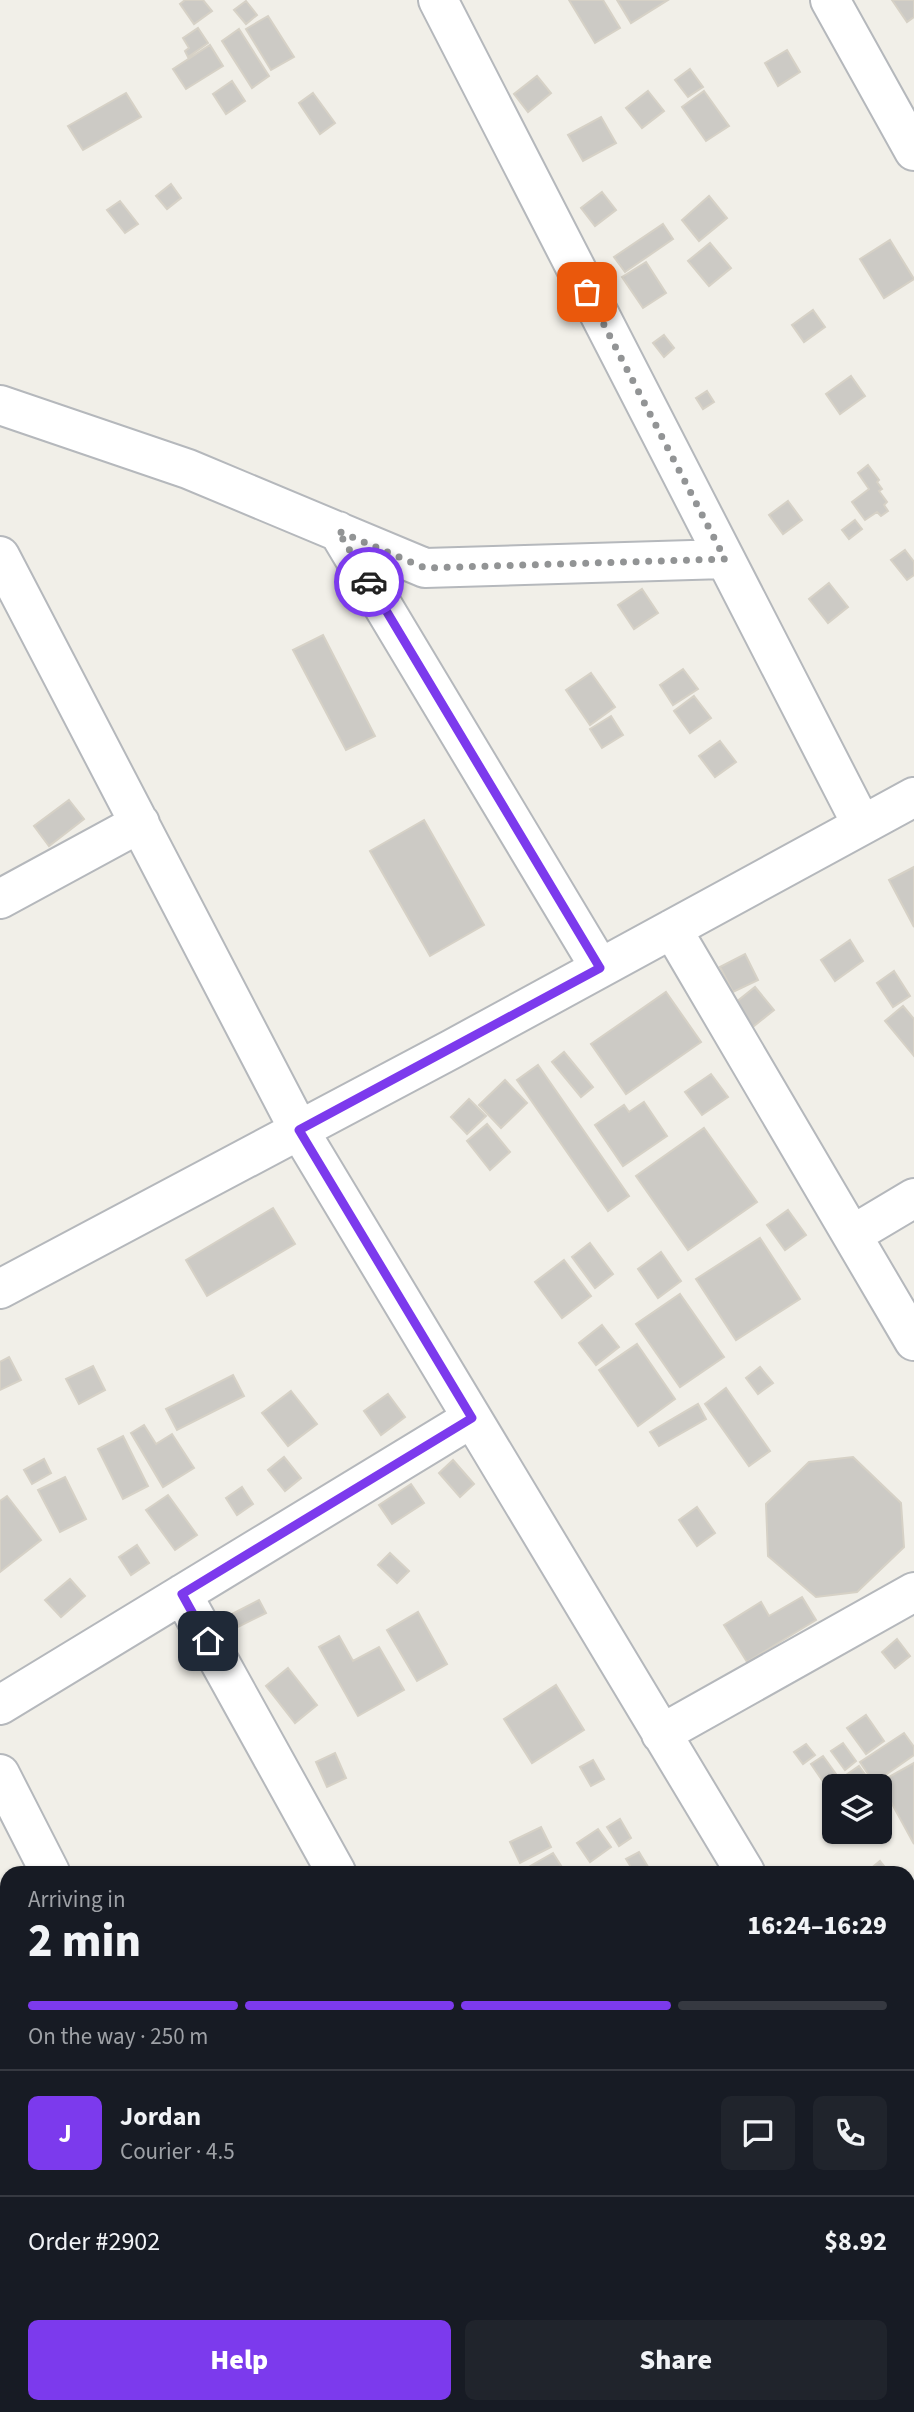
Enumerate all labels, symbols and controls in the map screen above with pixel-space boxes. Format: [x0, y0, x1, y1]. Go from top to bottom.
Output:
pin [557, 262, 617, 322]
icon: bag [568, 273, 606, 311]
courier [334, 547, 404, 617]
icon: car [350, 563, 388, 601]
pin [178, 1611, 238, 1671]
icon: home [189, 1622, 227, 1660]
map controls [822, 1774, 892, 1844]
button: layers [822, 1774, 892, 1844]
text: Arriving in [28, 1883, 126, 1916]
text: 16:24–16:29 [747, 1907, 887, 1944]
text: 2 min [28, 1909, 141, 1974]
text: On the way · 250 m [28, 2020, 208, 2053]
button: chat [721, 2096, 795, 2170]
button: phone [813, 2096, 887, 2170]
text: Jordan [120, 2098, 201, 2135]
text: J [58, 2115, 72, 2152]
text: Courier · 4.5 [120, 2135, 235, 2168]
text: Order #2902 [28, 2223, 160, 2260]
text: $8.92 [824, 2223, 887, 2260]
button: Help [28, 2320, 451, 2400]
button: Share [465, 2320, 887, 2400]

